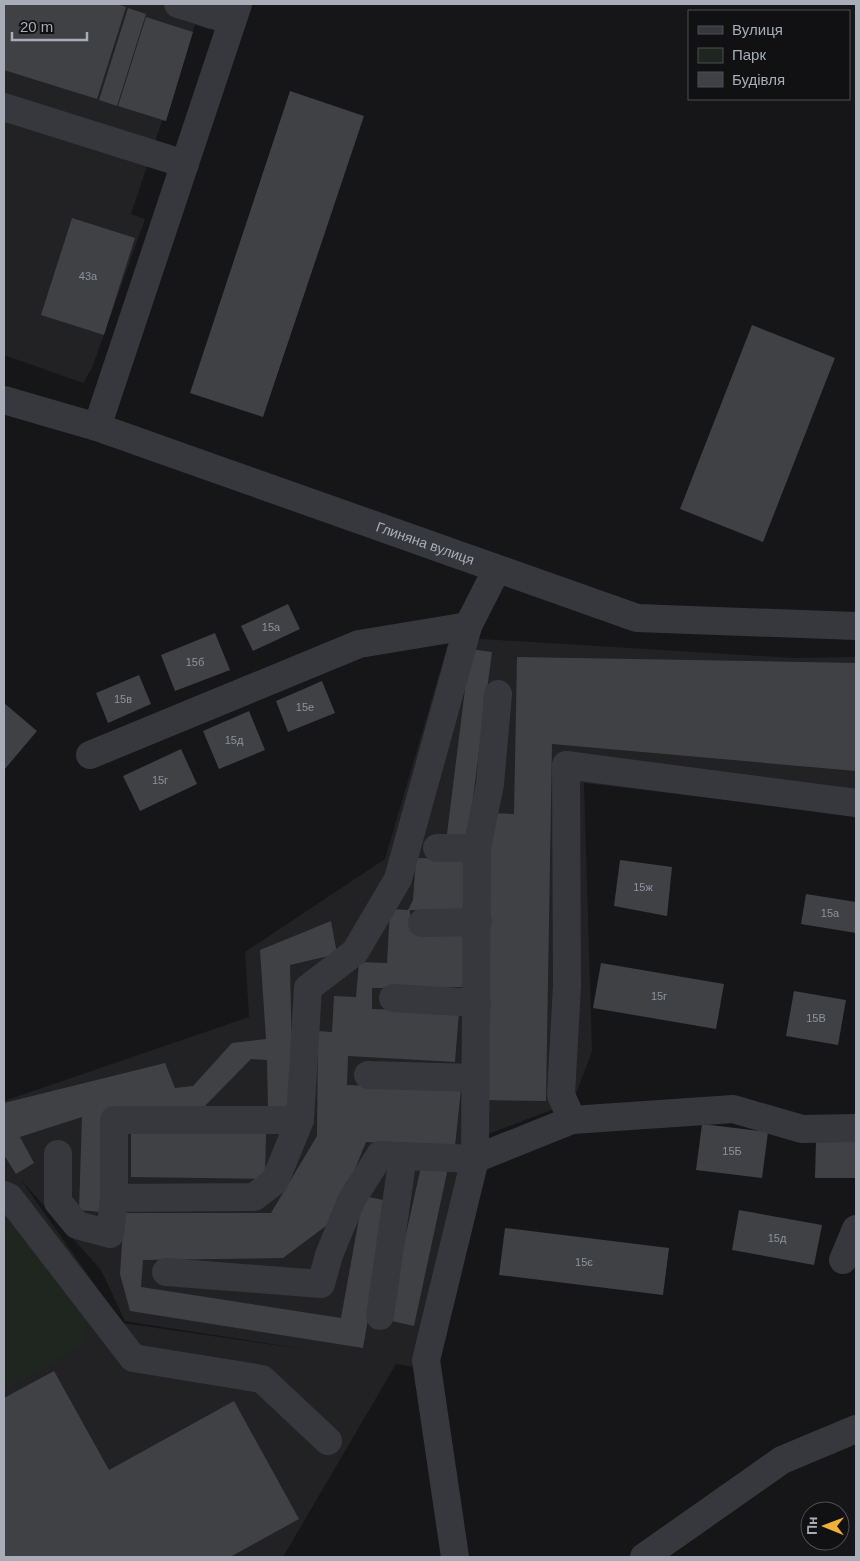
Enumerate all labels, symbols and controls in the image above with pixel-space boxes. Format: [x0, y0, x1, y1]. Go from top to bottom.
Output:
scale bar [12, 10, 88, 42]
legend [688, 10, 850, 100]
text: 20 m [20, 18, 53, 35]
text: Вулиця [732, 21, 783, 38]
text: Парк [732, 46, 766, 63]
text: Будівля [732, 71, 785, 88]
house number: 43а [79, 270, 98, 282]
street label: Глиняна вулиця [374, 518, 476, 568]
house number: 15а [262, 621, 281, 633]
house number: 15б [186, 656, 204, 668]
house number: 15в [114, 693, 132, 705]
house number: 15е [296, 701, 314, 713]
house number: 15д [225, 734, 244, 746]
house number: 15г [152, 774, 168, 786]
house number: 15ж [633, 881, 653, 893]
house number: 15а [821, 907, 840, 919]
house number: 15г [651, 990, 667, 1002]
house number: 15В [806, 1012, 826, 1024]
house number: 15Б [722, 1145, 742, 1157]
house number: 15д [768, 1232, 787, 1244]
house number: 15є [575, 1256, 593, 1268]
north arrow [800, 1501, 850, 1551]
text: Пн [804, 1516, 820, 1535]

